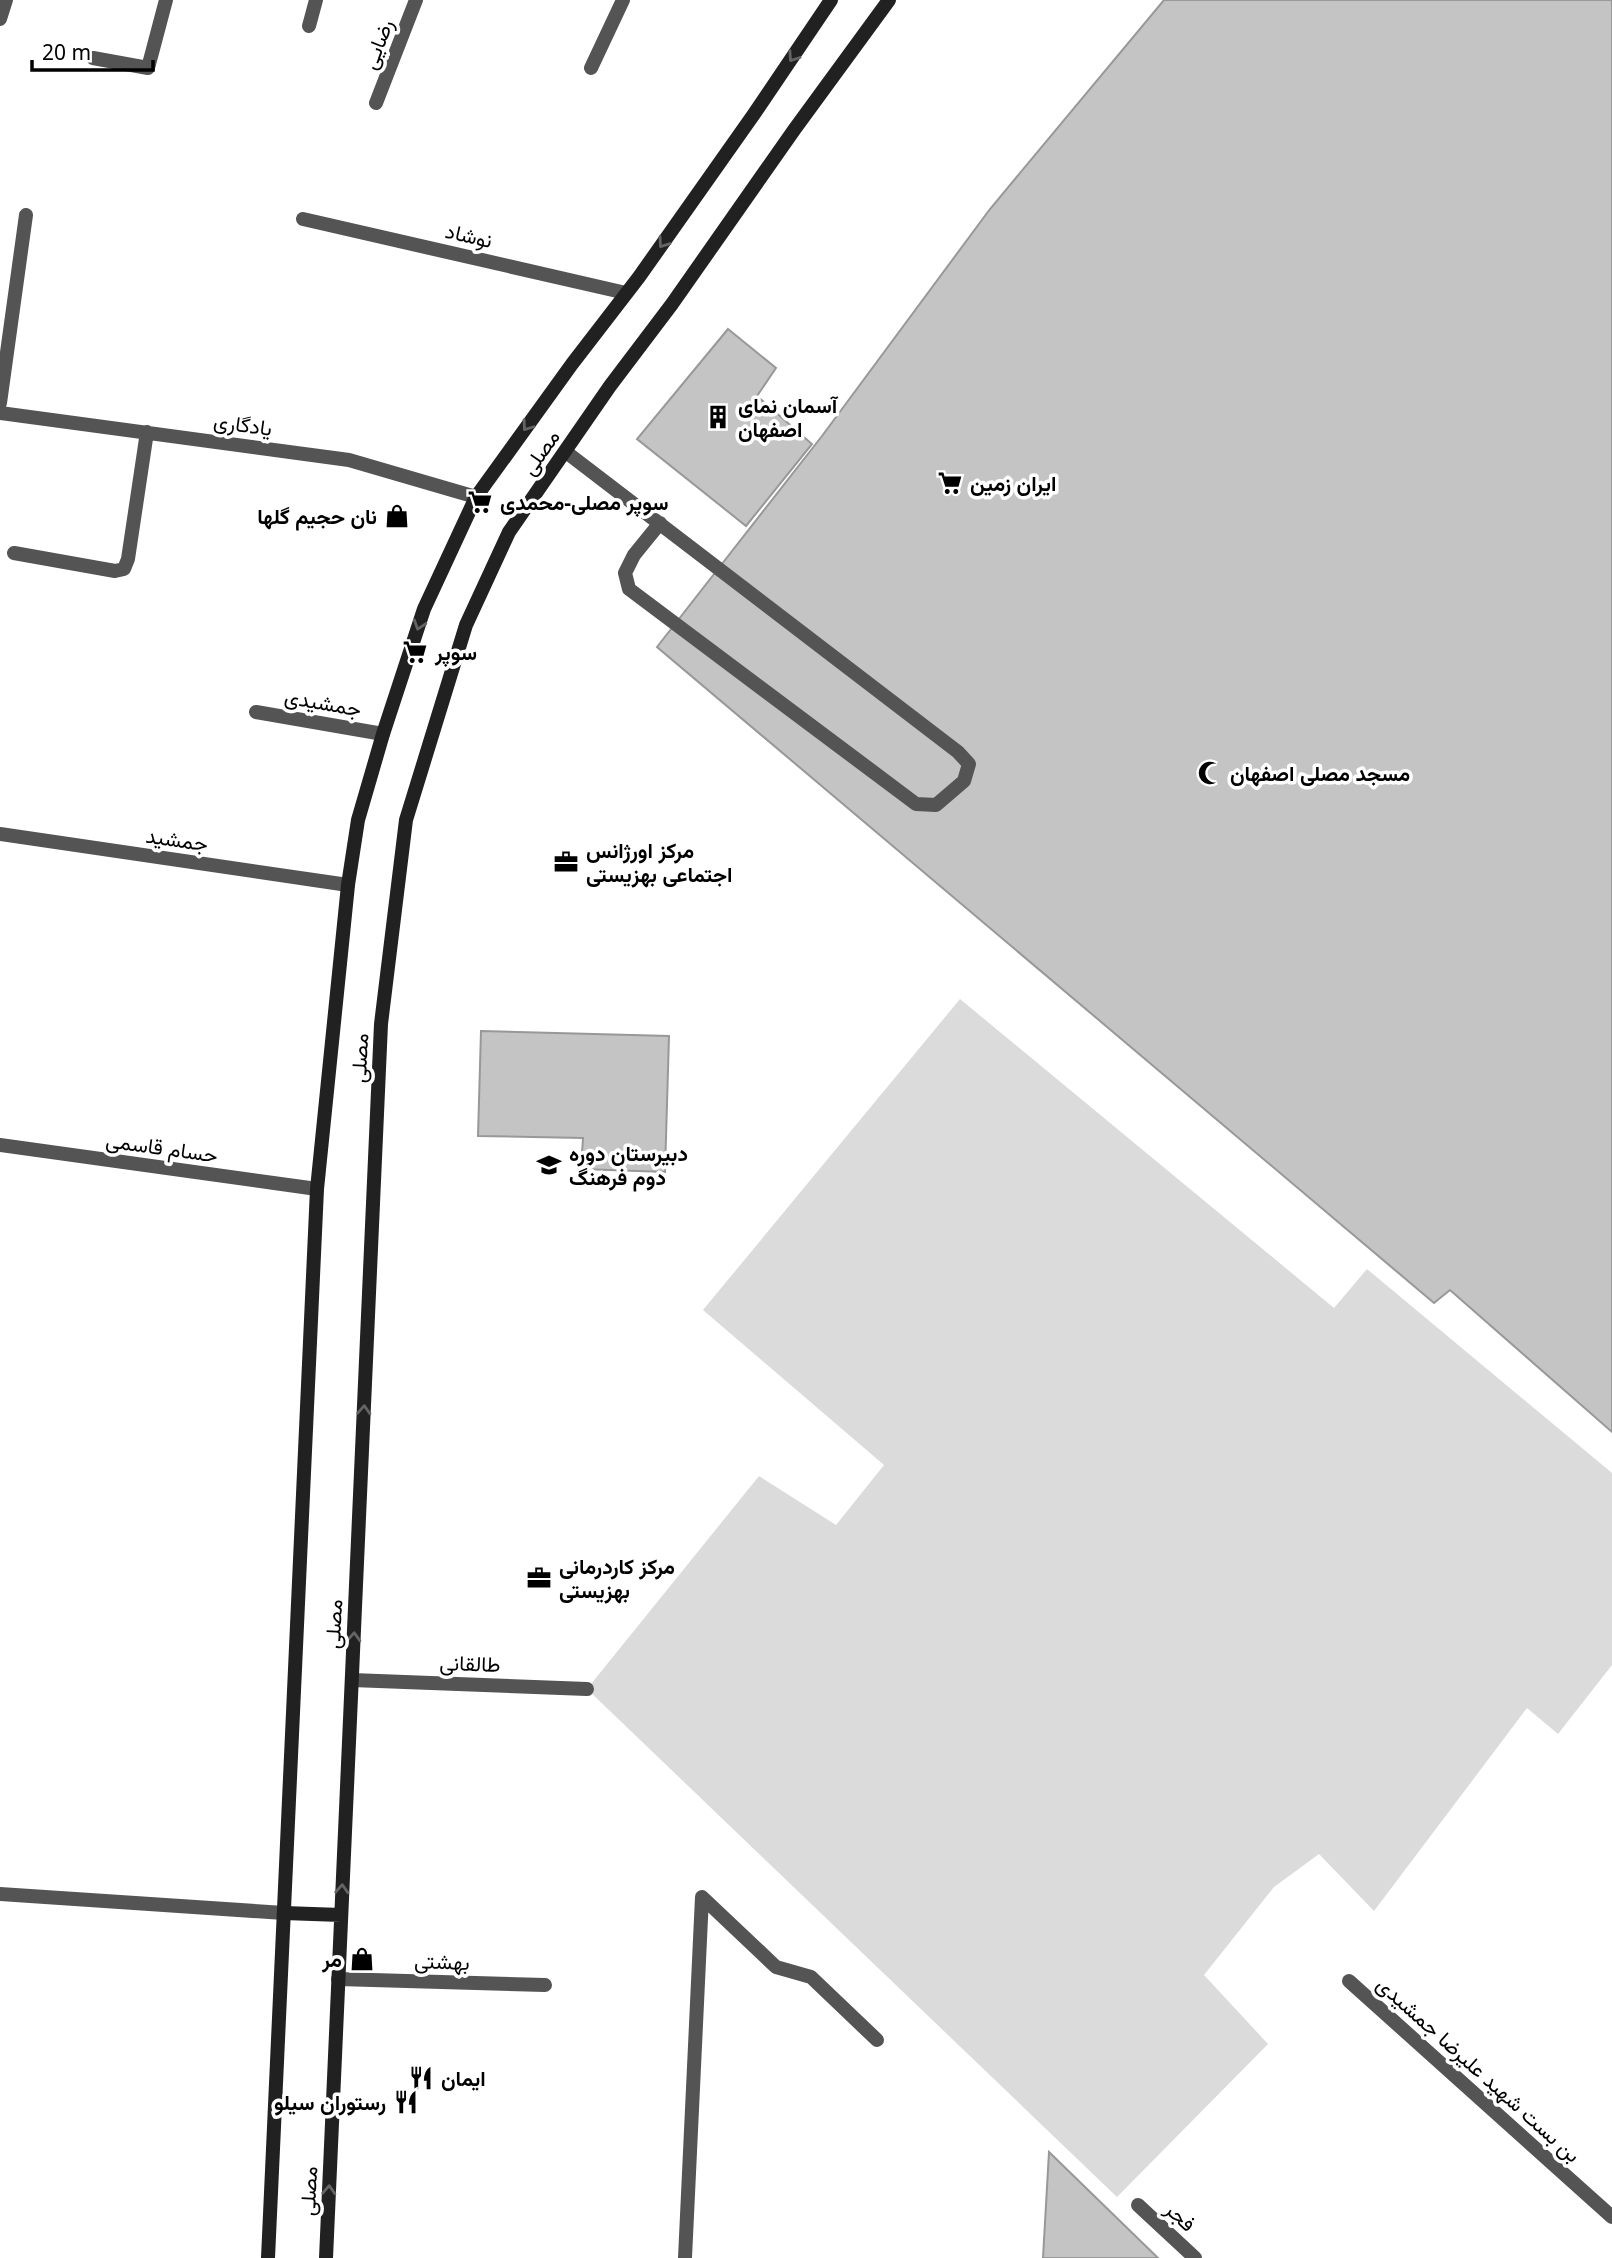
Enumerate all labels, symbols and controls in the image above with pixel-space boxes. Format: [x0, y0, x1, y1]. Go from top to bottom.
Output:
street label: رضایی [355, 15, 399, 73]
scale bar [32, 28, 152, 72]
text: 20 m [42, 38, 91, 66]
one-way arrow [788, 49, 801, 62]
street label: نوشاد [443, 216, 495, 254]
one-way arrow [659, 235, 671, 248]
place label: آسمان نمای اصفهان [738, 391, 839, 443]
building icon: آسمان نمای اصفهان [704, 403, 732, 431]
street label: یادگاری [212, 406, 274, 442]
one-way arrow [523, 418, 536, 431]
street label: مصلی [514, 424, 566, 480]
supermarket icon: ایران زمین [936, 469, 964, 497]
place label: ایران زمین [970, 469, 1056, 497]
supermarket icon: سوپر مصلی-محمدی [466, 488, 494, 516]
place label: سوپر مصلی-محمدی [500, 488, 669, 517]
place label: نان حجیم گلها [257, 502, 377, 531]
shop icon: نان حجیم گلها [383, 502, 411, 530]
one-way arrow [413, 618, 427, 630]
supermarket icon: سوپر [401, 638, 429, 666]
place label: سوپر [434, 638, 477, 667]
street label: جمشیدی [282, 681, 364, 723]
mosque icon: مسجد مصلی اصفهان [1196, 759, 1224, 787]
place label: مسجد مصلی اصفهان [1230, 759, 1410, 787]
street label: جمشید [144, 821, 210, 857]
place label: مرکز اورژانس اجتماعی بهزیستی [586, 836, 733, 888]
office icon: مرکز اورژانس اجتماعی بهزیستی [552, 848, 580, 876]
street label: مصلی [344, 1033, 374, 1083]
street label: حسام قاسمی [104, 1125, 220, 1170]
place label: دبیرستان دوره دوم فرهنگ [569, 1139, 688, 1192]
school or university icon: دبیرستان دوره دوم فرهنگ [535, 1151, 563, 1179]
one-way arrow [356, 1404, 371, 1415]
place label: مرکز کاردرمانی بهزیستی [559, 1552, 675, 1604]
office icon: مرکز کاردرمانی بهزیستی [525, 1564, 553, 1592]
street label: مصلی [318, 1599, 348, 1649]
one-way arrow [346, 1632, 361, 1643]
street label: طالقانی [439, 1648, 501, 1678]
one-way arrow [335, 1883, 350, 1894]
place label: مر [321, 1945, 342, 1973]
shop icon: مر [348, 1945, 376, 1973]
street label: بهشتی [414, 1946, 470, 1976]
street label: بن بست شهید علیرضا جمشیدی [1371, 1970, 1587, 2168]
restaurant icon: ایمان [407, 2064, 435, 2092]
place label: ایمان [441, 2064, 486, 2092]
place label: رستوران سیلو [274, 2088, 386, 2116]
restaurant icon: رستوران سیلو [392, 2088, 420, 2116]
street label: مصلی [293, 2166, 323, 2216]
one-way arrow [321, 2184, 336, 2195]
street label: فجر [1159, 2194, 1202, 2237]

